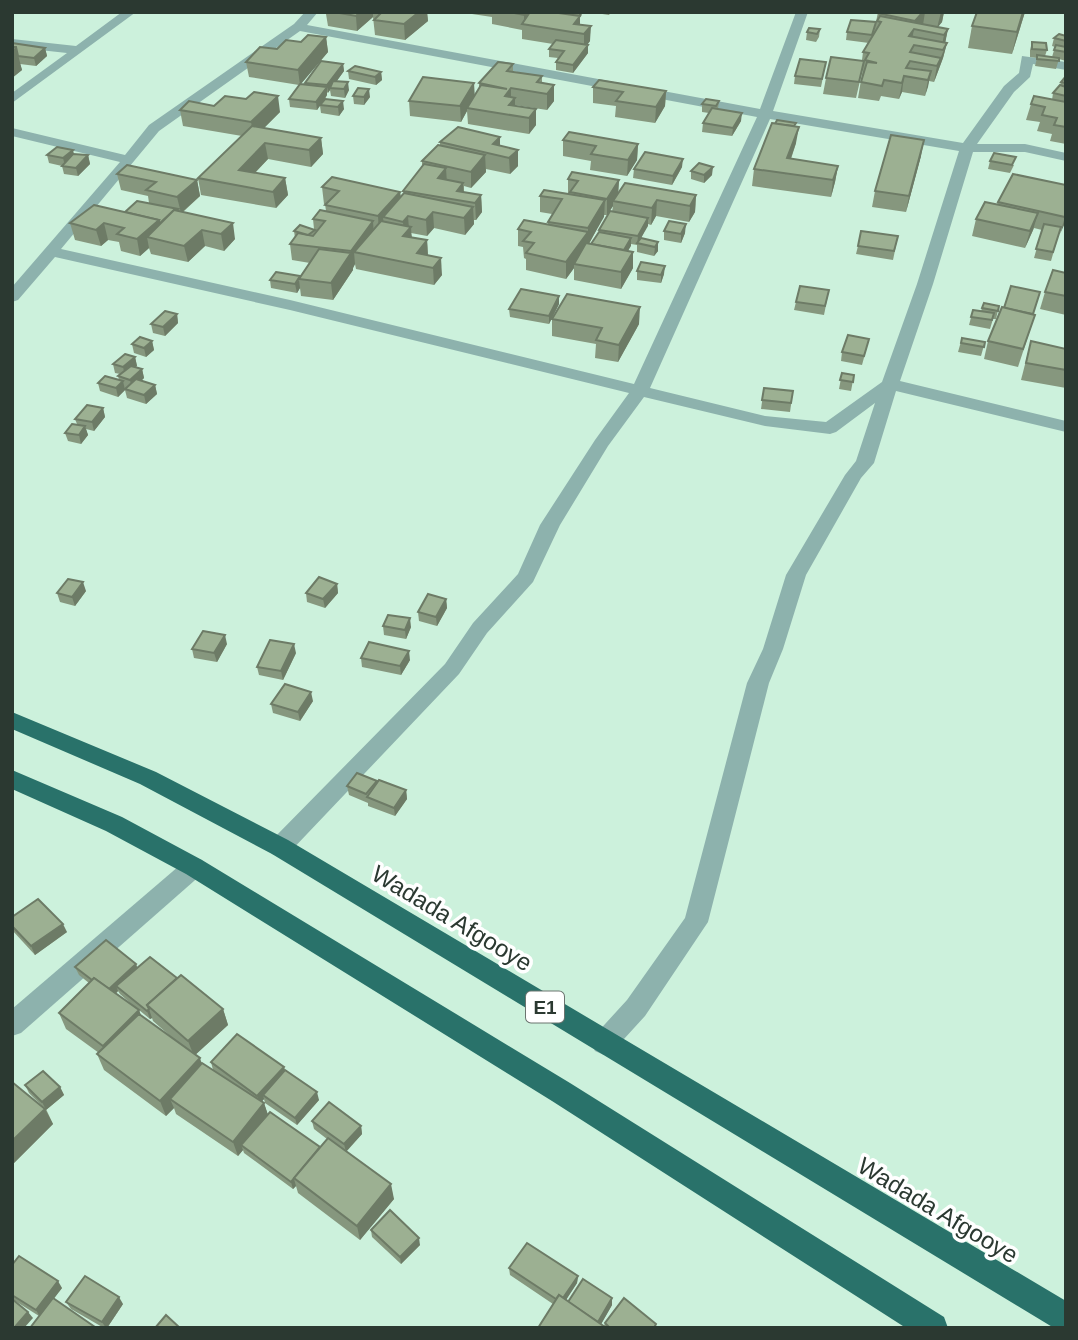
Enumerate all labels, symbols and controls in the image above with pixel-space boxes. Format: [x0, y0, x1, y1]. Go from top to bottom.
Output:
street label: Wadada Afgooye [367, 860, 537, 976]
road number: E1 [526, 992, 564, 1023]
street label: Wadada Afgooye [853, 1152, 1023, 1268]

